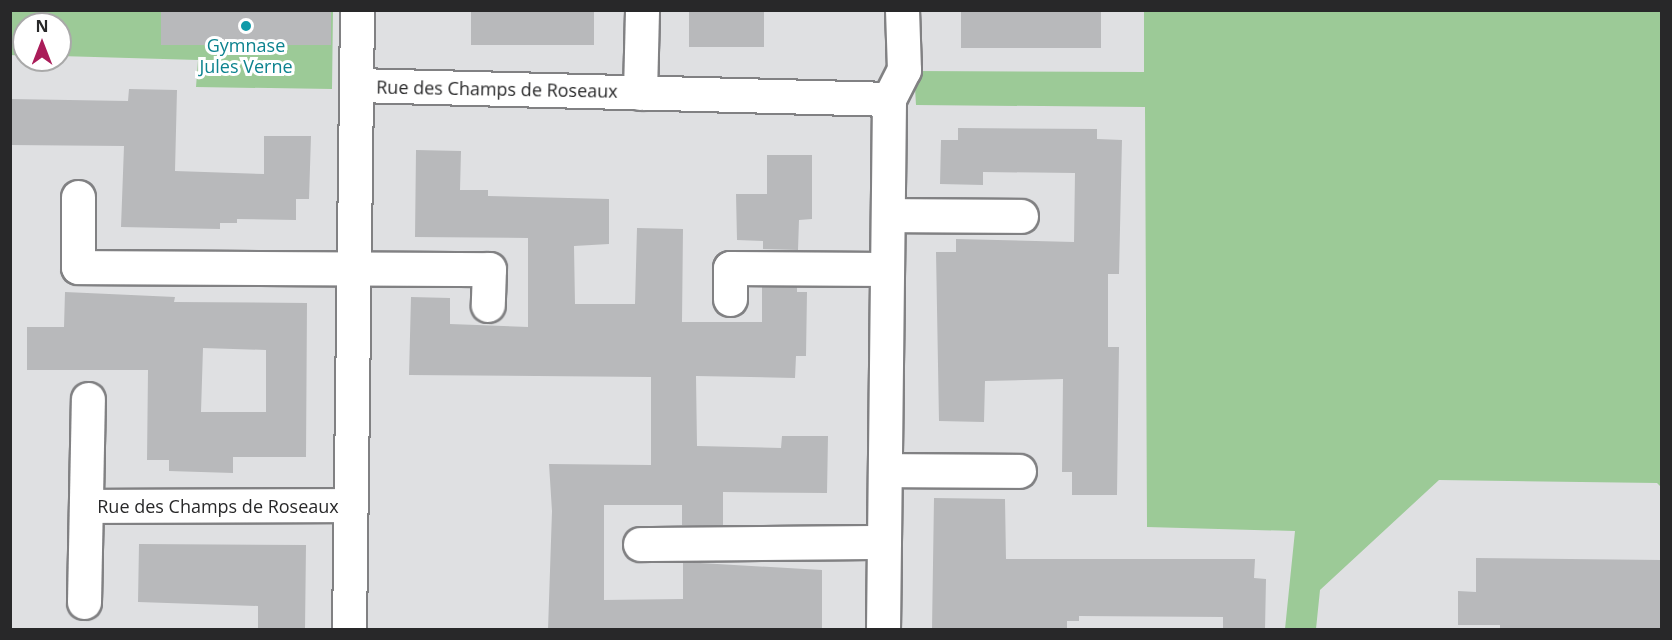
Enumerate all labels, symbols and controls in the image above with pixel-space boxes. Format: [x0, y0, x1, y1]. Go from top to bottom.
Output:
north arrow [12, 12, 72, 72]
text: N [35, 15, 49, 37]
marker: Gymnase Jules Verne [239, 19, 253, 33]
place label: Gymnase Jules Verne [199, 35, 293, 78]
street label: Rue des Champs de Roseaux [376, 76, 618, 102]
street label: Rue des Champs de Roseaux [97, 495, 339, 517]

